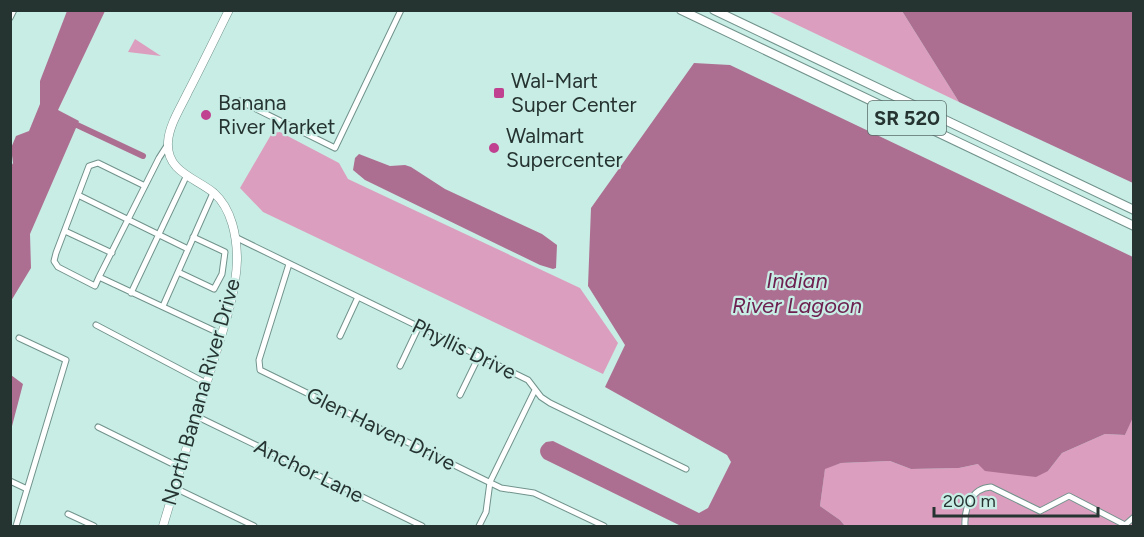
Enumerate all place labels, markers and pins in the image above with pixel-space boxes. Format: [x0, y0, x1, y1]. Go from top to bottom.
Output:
place label: Wal-Mart Super Center [511, 68, 637, 117]
marker: Wal-Mart Super Center [492, 86, 506, 100]
place label: Banana River Market [218, 90, 335, 139]
marker: Banana River Market [199, 108, 213, 122]
place label: Walmart Supercenter [506, 123, 623, 172]
marker: Walmart Supercenter [487, 141, 501, 155]

